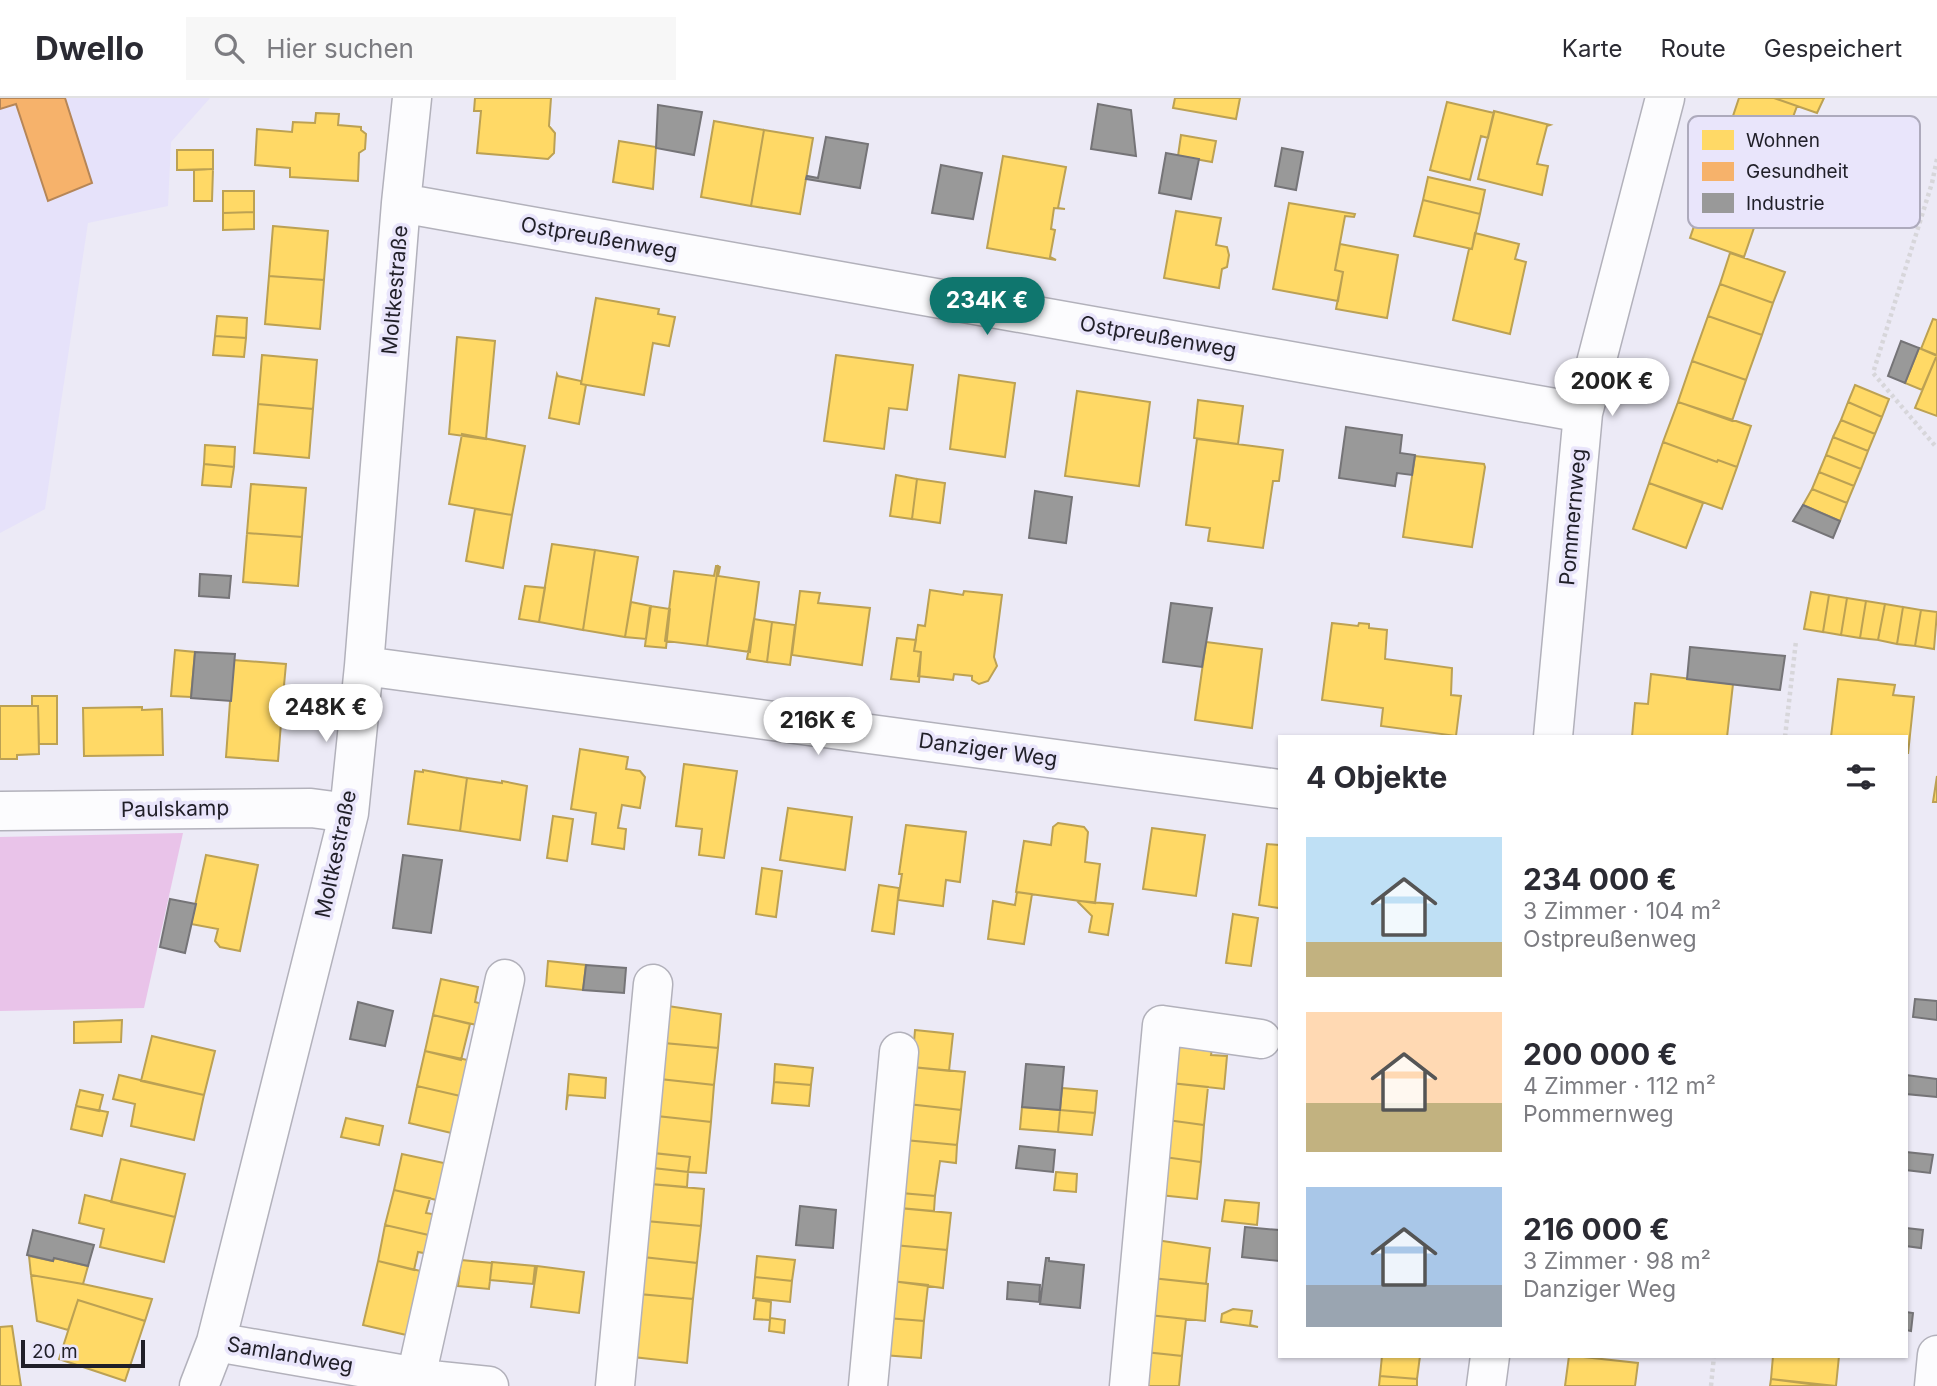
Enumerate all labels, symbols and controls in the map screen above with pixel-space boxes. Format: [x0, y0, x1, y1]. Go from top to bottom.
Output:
search box [186, 17, 676, 80]
text: Dwello [35, 28, 144, 68]
icon: search [210, 29, 248, 67]
text: Hier suchen [266, 33, 414, 64]
text: Karte [1562, 34, 1622, 63]
text: Route [1660, 34, 1726, 63]
text: Gespeichert [1764, 34, 1902, 63]
legend [1688, 116, 1920, 228]
text: Wohnen [1746, 129, 1820, 152]
text: Gesundheit [1746, 160, 1849, 183]
text: Industrie [1746, 192, 1825, 215]
street label: Ostpreußenweg [519, 211, 679, 264]
street label: Moltkestraße [376, 224, 413, 356]
pin: 234K € [930, 278, 1044, 337]
text: 234K € [946, 286, 1028, 314]
street label: Ostpreußenweg [1078, 310, 1238, 363]
pin: 200K € [1555, 358, 1669, 418]
text: 200K € [1570, 367, 1654, 395]
street label: Pommernweg [1554, 447, 1591, 587]
pin: 248K € [269, 684, 383, 744]
text: 248K € [285, 693, 367, 721]
pin: 216K € [761, 698, 875, 757]
text: 216K € [779, 706, 857, 734]
street label: Danziger Weg [917, 727, 1059, 772]
icon: filters [1842, 758, 1880, 796]
text: 4 Objekte [1306, 759, 1447, 795]
street label: Moltkestraße [310, 788, 361, 920]
street label: Paulskamp [121, 795, 229, 822]
text: 234 000 € [1523, 861, 1677, 897]
icon: home [1362, 865, 1446, 949]
text: 3 Zimmer · 104 m² [1523, 897, 1721, 925]
text: Ostpreußenweg [1523, 925, 1697, 953]
text: 200 000 € [1523, 1036, 1678, 1072]
icon: home [1362, 1040, 1446, 1124]
text: 4 Zimmer · 112 m² [1523, 1072, 1716, 1100]
text: Pommernweg [1523, 1100, 1674, 1128]
text: 216 000 € [1523, 1211, 1670, 1247]
icon: home [1362, 1215, 1446, 1299]
text: 3 Zimmer · 98 m² [1523, 1247, 1711, 1275]
text: Danziger Weg [1523, 1275, 1676, 1303]
street label: Samlandweg [225, 1331, 355, 1378]
scale bar [21, 1337, 145, 1369]
text: 20 m [32, 1340, 78, 1363]

